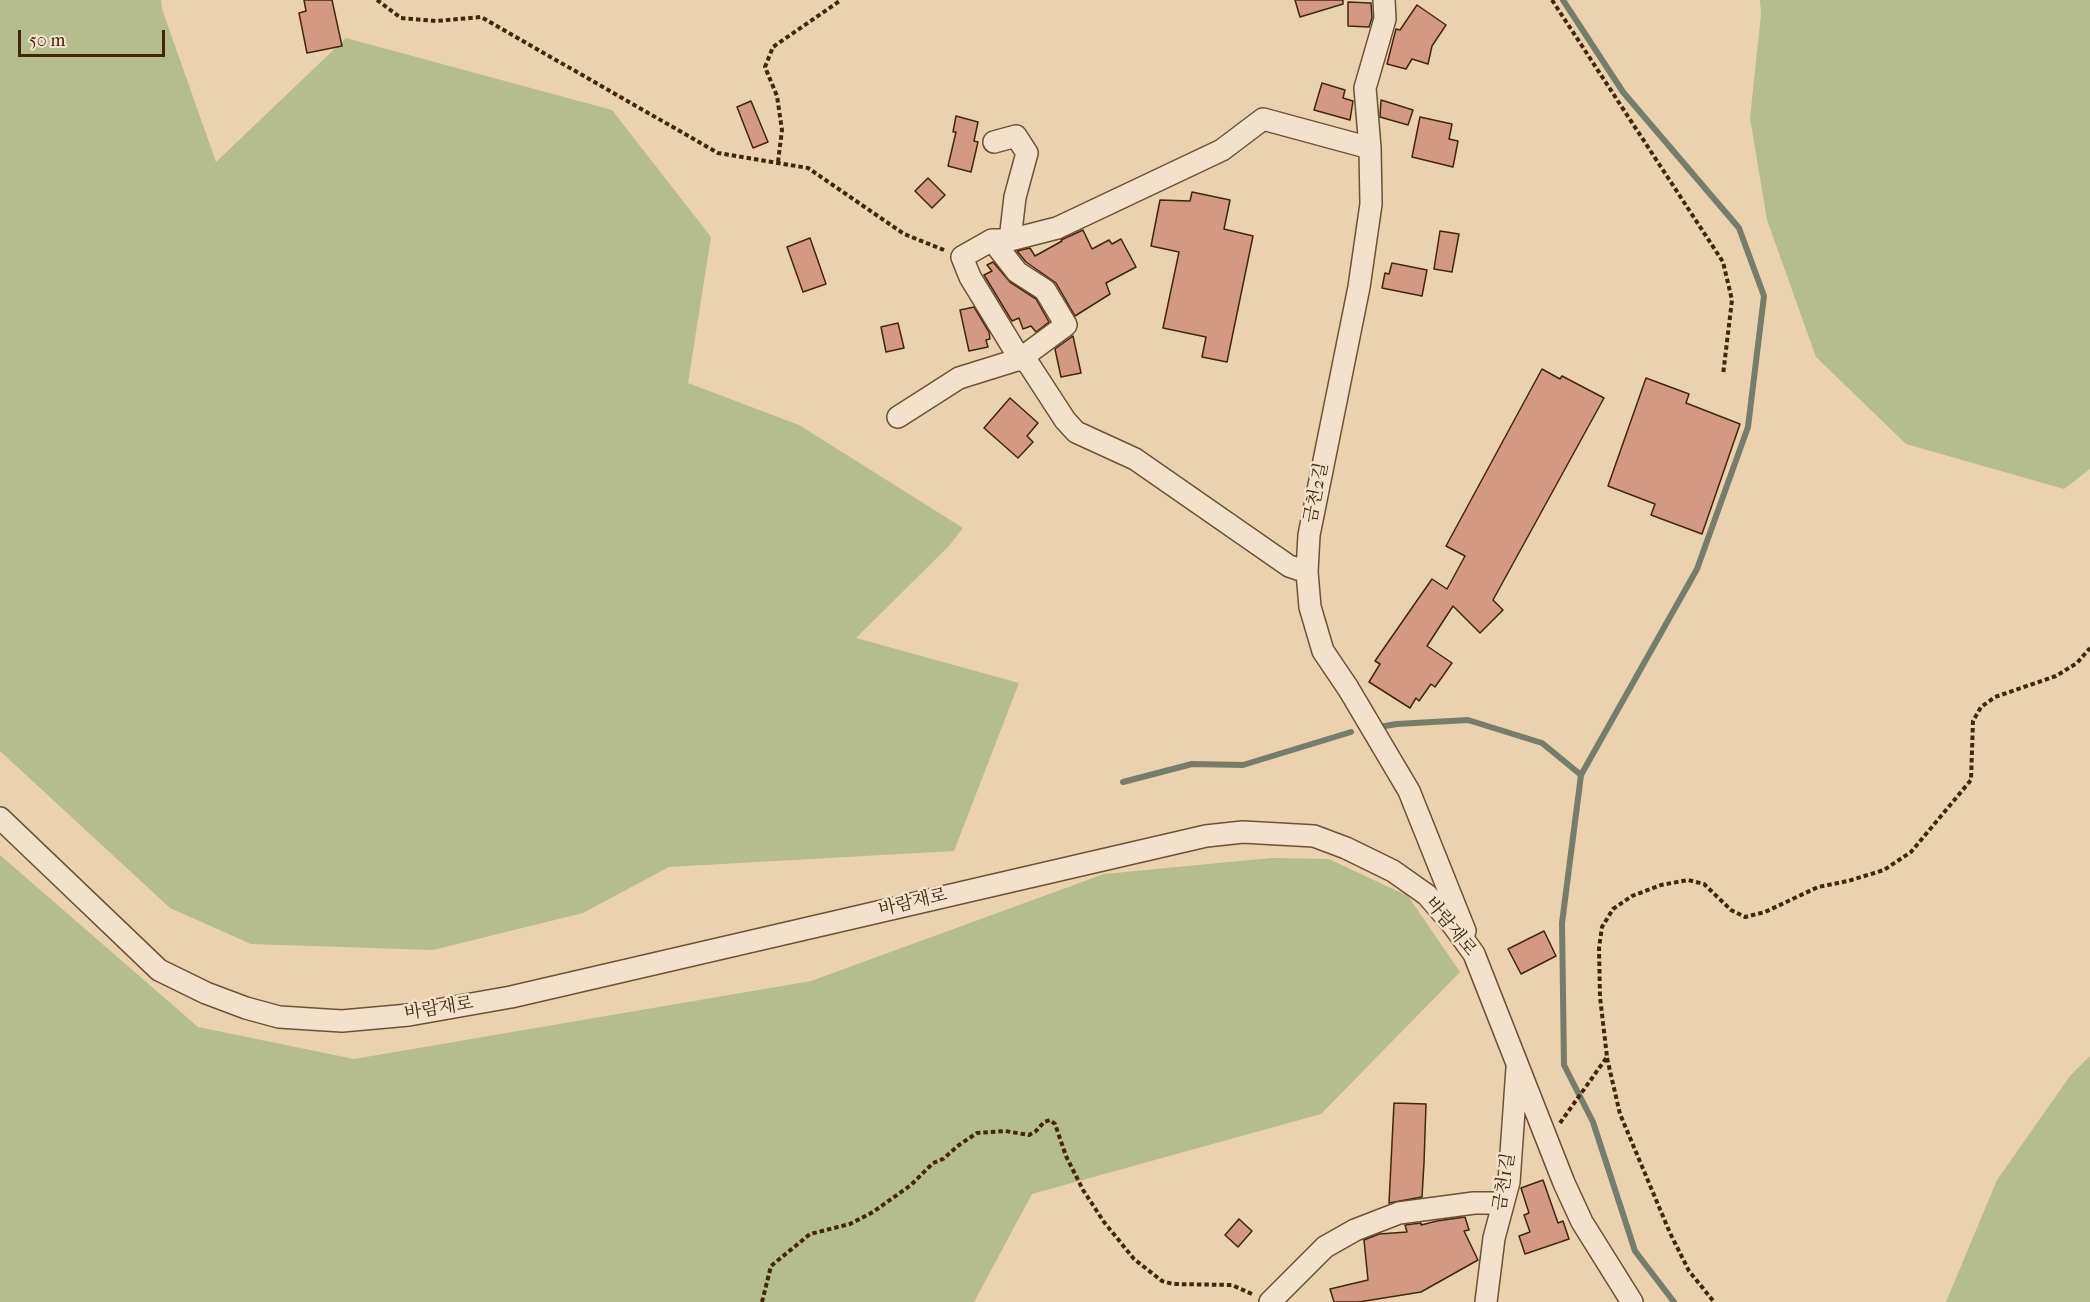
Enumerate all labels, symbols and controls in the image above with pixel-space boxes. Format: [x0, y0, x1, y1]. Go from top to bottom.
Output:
scale bar [21, 18, 168, 56]
text: 50 m [29, 30, 65, 51]
street label: 금천2길 [1301, 461, 1333, 525]
street label: 바람재로 [877, 885, 949, 921]
street label: 바람재로 [1420, 893, 1480, 961]
street label: 바람재로 [403, 993, 475, 1025]
street label: 금천1길 [1490, 1151, 1520, 1213]

